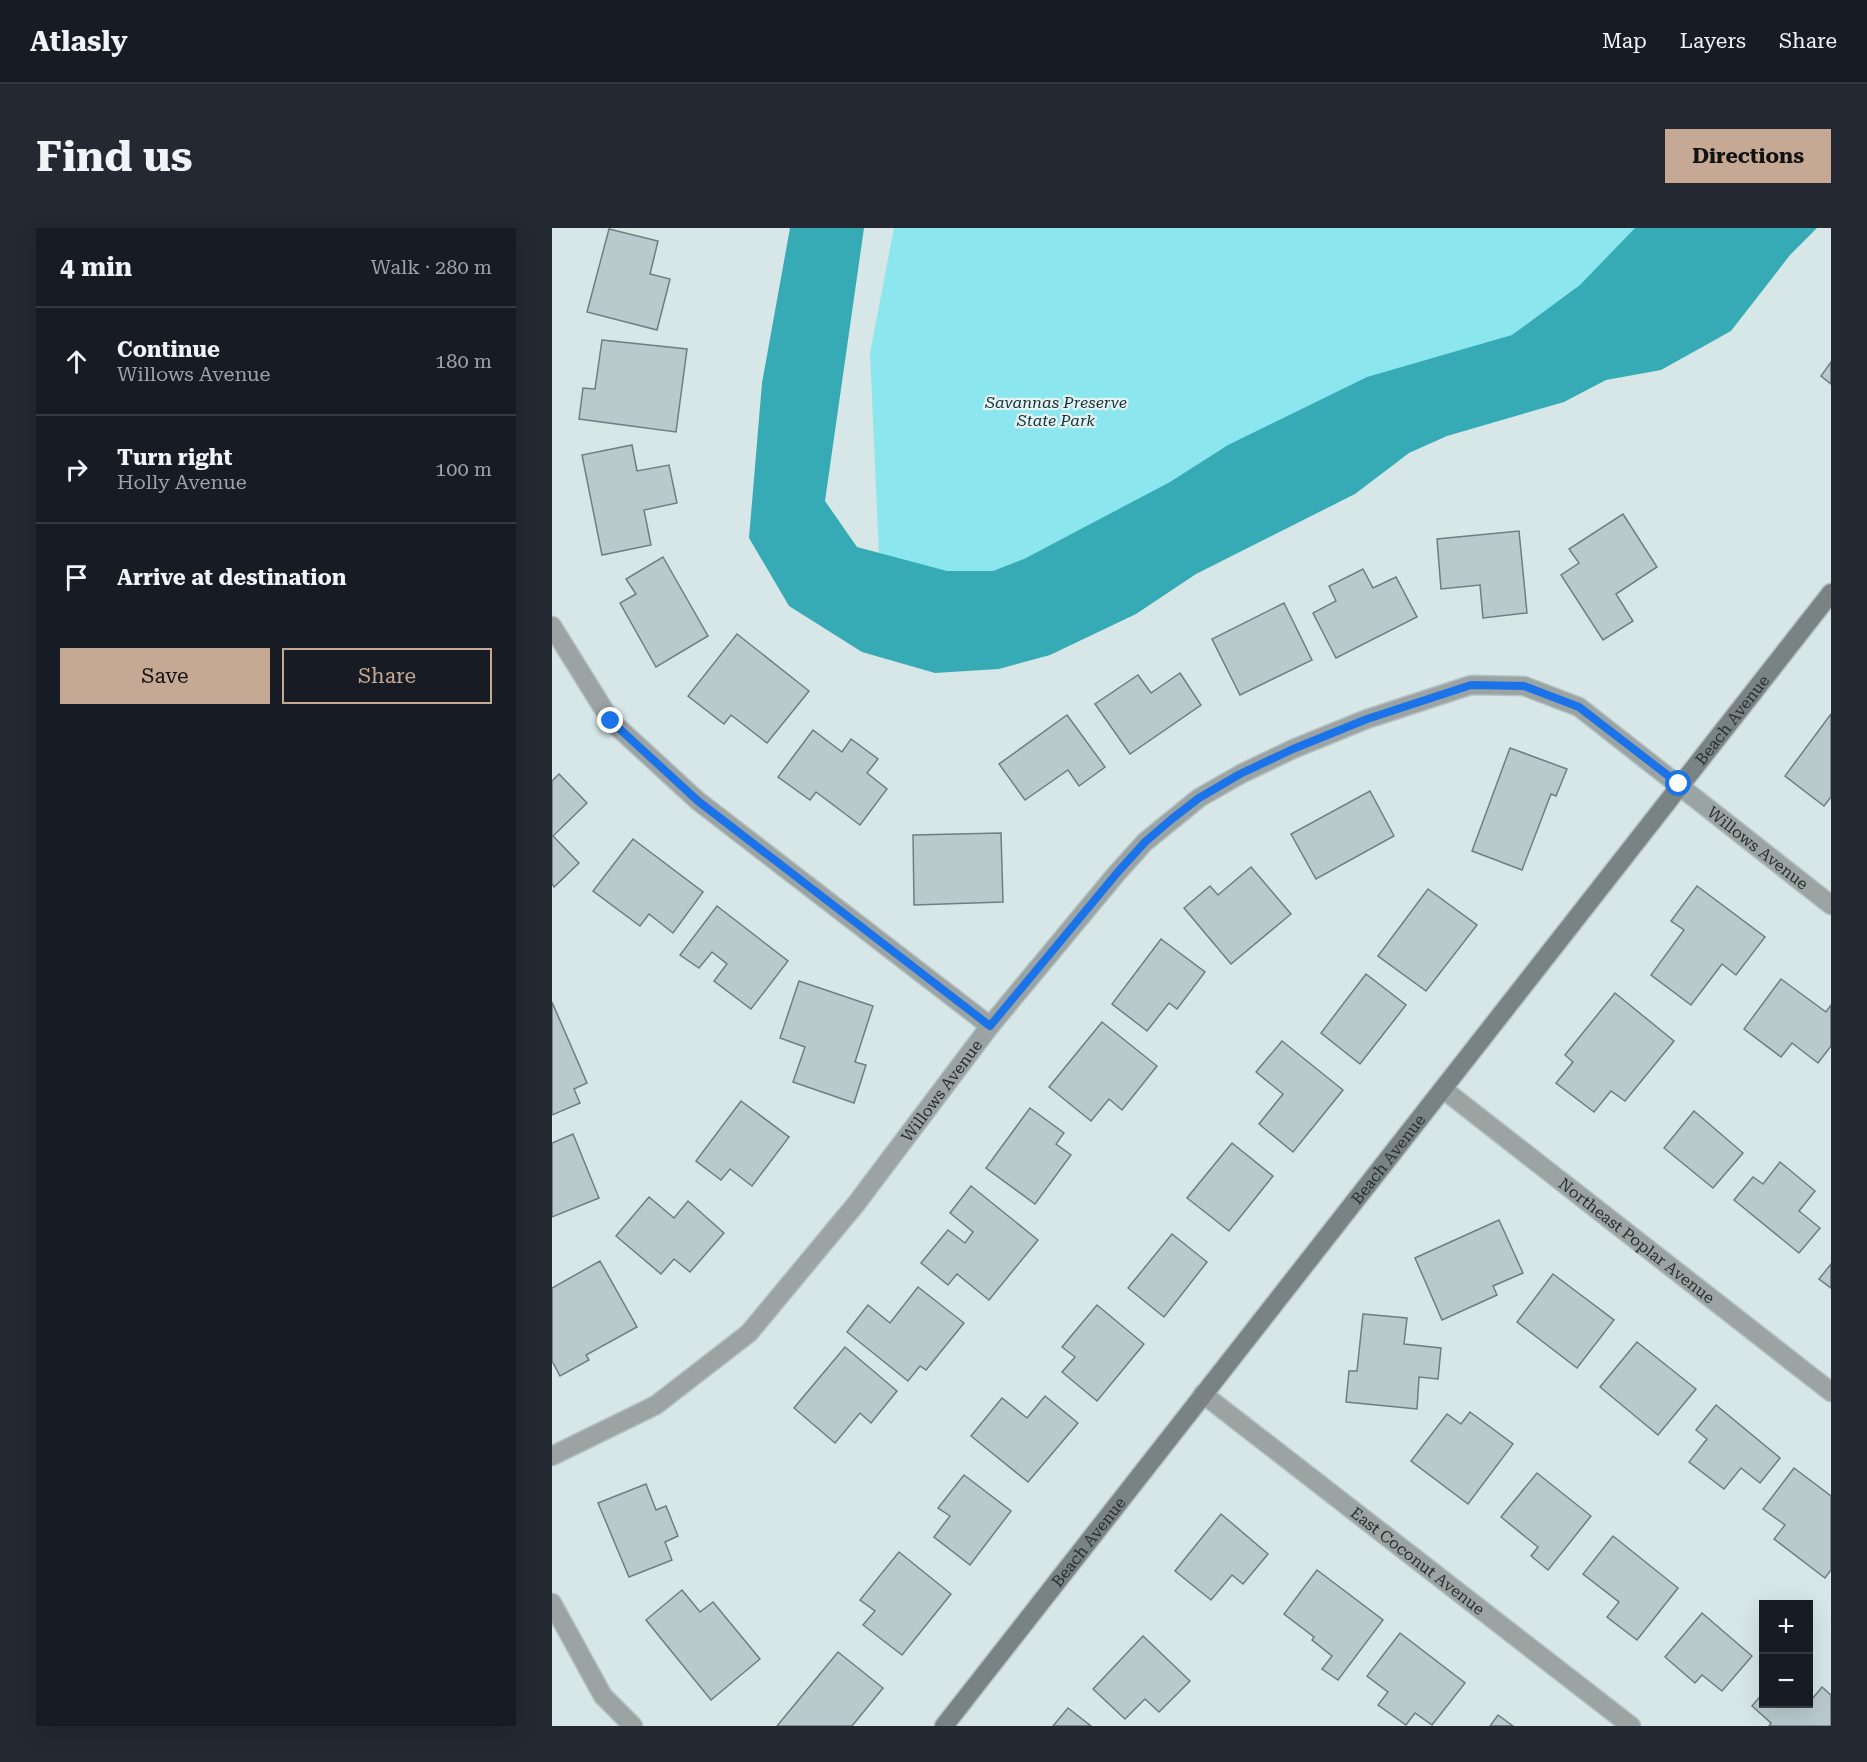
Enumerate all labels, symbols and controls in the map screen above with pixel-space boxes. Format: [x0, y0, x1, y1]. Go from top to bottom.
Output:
text: Atlasly [30, 25, 128, 58]
text: Map [1602, 29, 1647, 53]
text: Layers [1680, 29, 1746, 53]
text: Share [1779, 29, 1837, 53]
button: Directions [1665, 129, 1831, 183]
text: Find us [36, 132, 193, 181]
text: 4 min [60, 252, 132, 282]
text: Walk · 280 m [371, 255, 492, 279]
text: Continue [117, 337, 220, 362]
icon: ahead [60, 345, 93, 378]
text: 180 m [435, 349, 492, 373]
text: Willows Avenue [117, 362, 271, 386]
park label: Savannas Preserve State Park [984, 393, 1127, 430]
text: Turn right [117, 445, 232, 470]
icon: right [60, 453, 93, 486]
text: 100 m [435, 457, 492, 481]
text: Holly Avenue [117, 470, 247, 494]
icon: arrive [60, 561, 93, 594]
text: Arrive at destination [117, 565, 346, 590]
button: Save [60, 648, 270, 704]
button: Share [282, 648, 492, 704]
street label: Beach Avenue [1691, 671, 1773, 769]
route end [597, 707, 623, 733]
route start [1665, 770, 1691, 796]
street label: Willows Avenue [1703, 803, 1812, 894]
street label: Willows Avenue [897, 1036, 986, 1146]
street label: Beach Avenue [1347, 1111, 1429, 1208]
street label: Northeast Poplar Avenue [1555, 1174, 1718, 1308]
street label: Beach Avenue [1048, 1493, 1130, 1591]
street label: East Coconut Avenue [1347, 1503, 1489, 1619]
map controls [1759, 1600, 1813, 1708]
button: + [1759, 1600, 1813, 1654]
button: − [1759, 1654, 1813, 1708]

